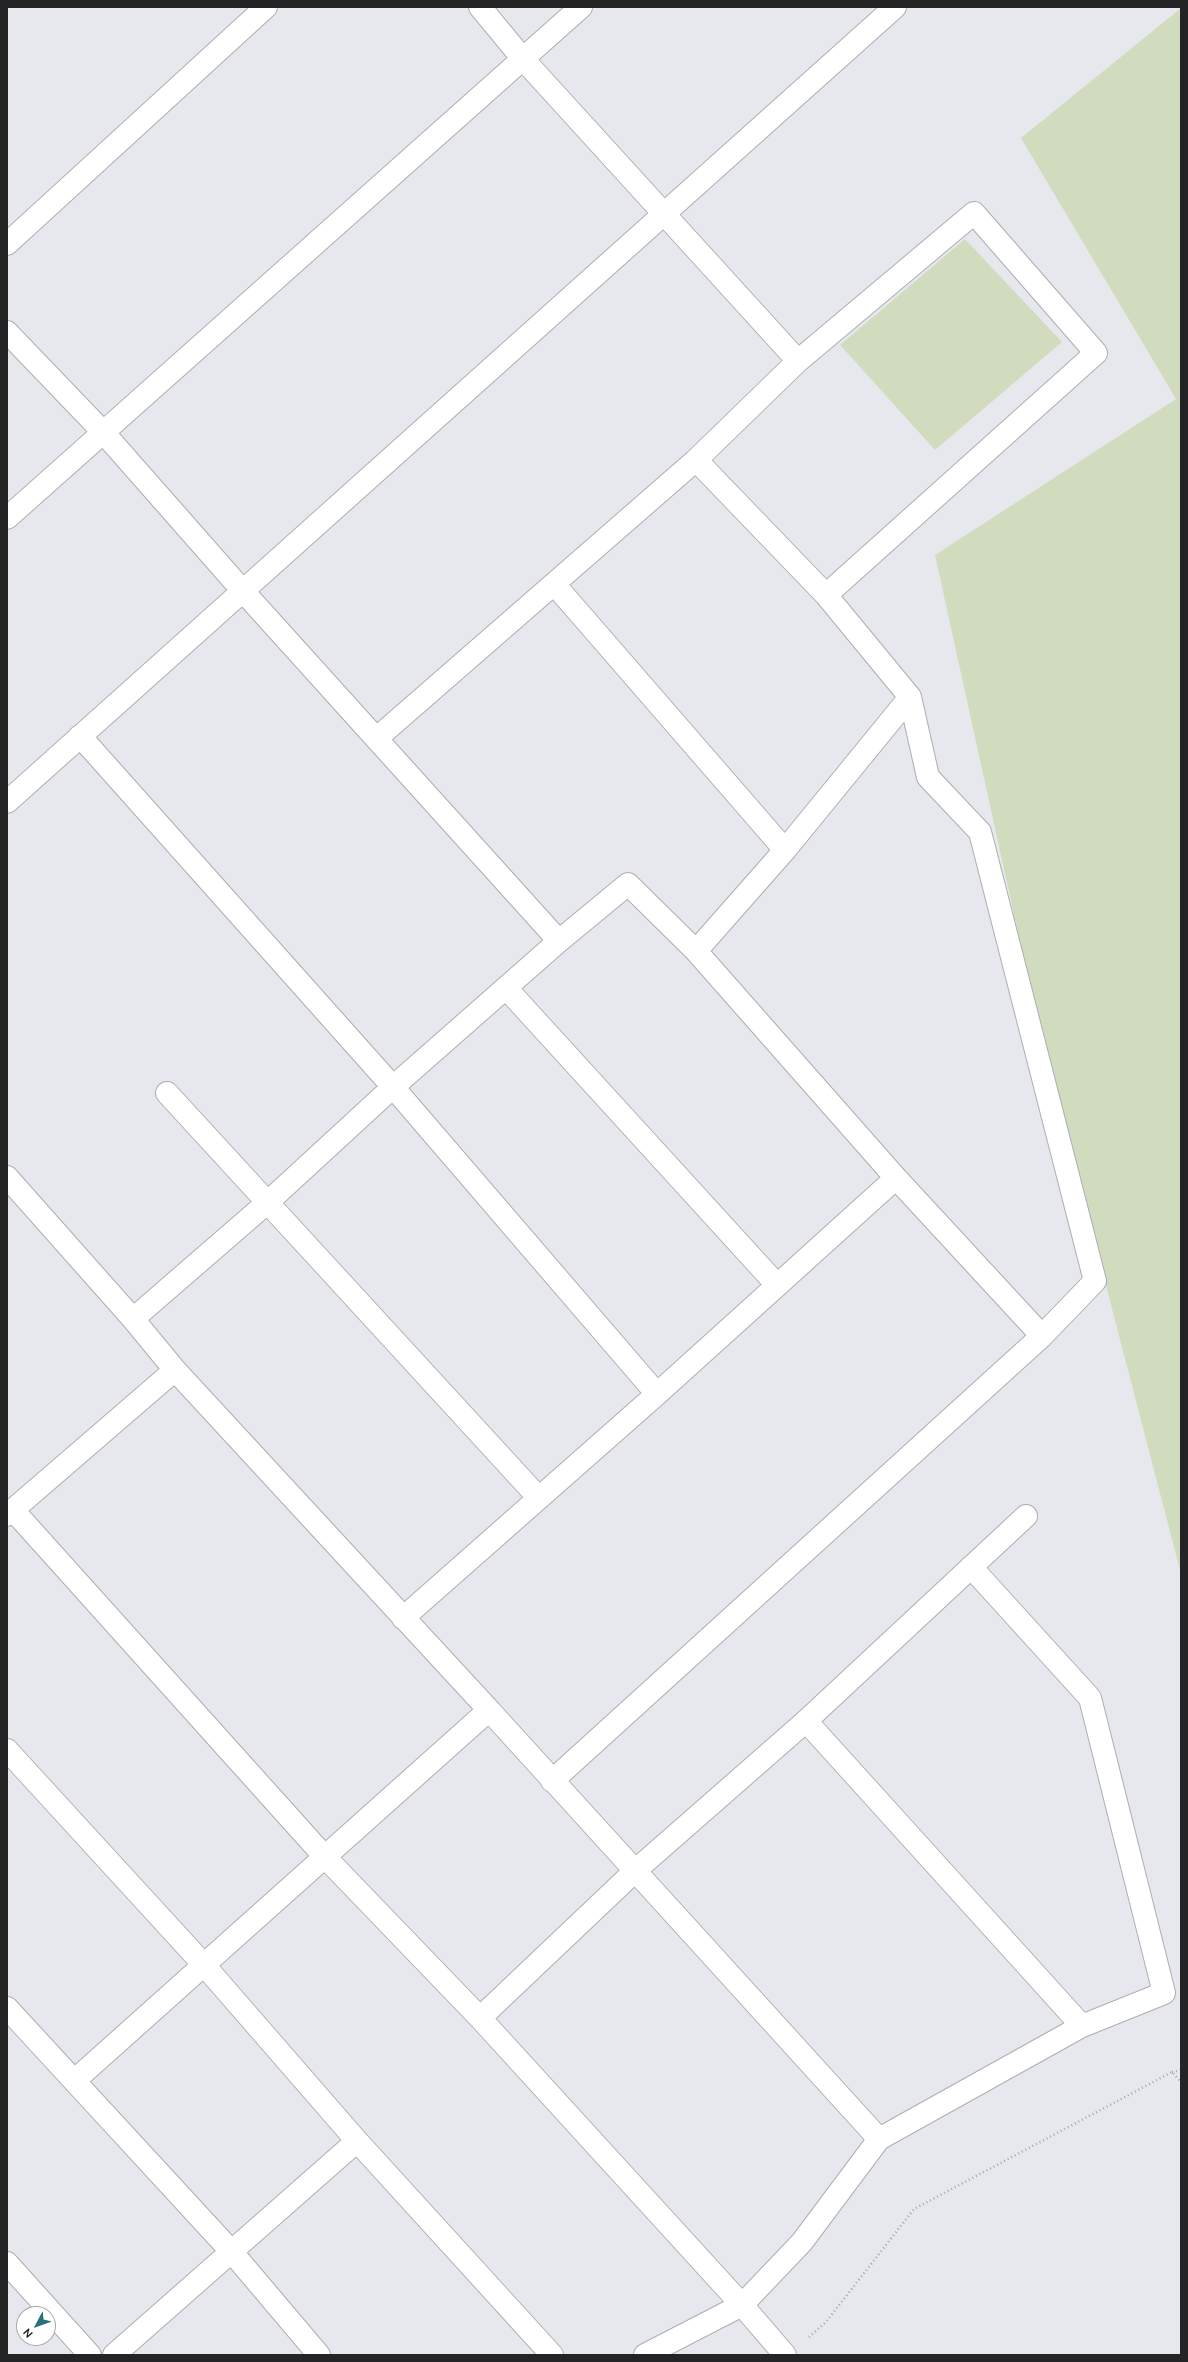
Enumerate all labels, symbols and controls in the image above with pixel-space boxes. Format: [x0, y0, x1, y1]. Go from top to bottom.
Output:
north arrow [16, 2306, 56, 2346]
text: N [20, 2326, 35, 2340]

